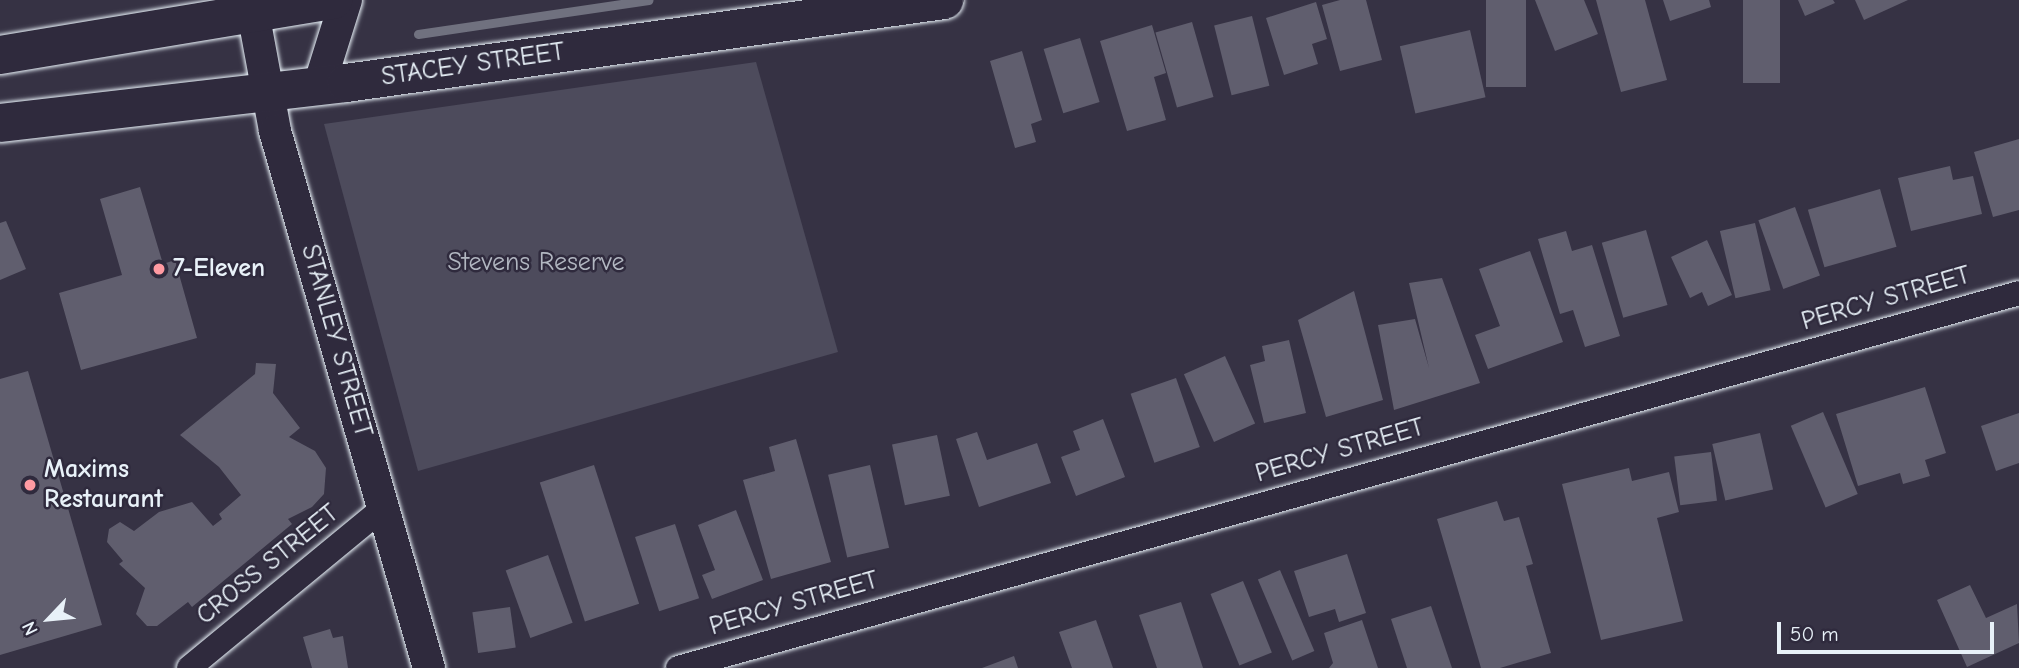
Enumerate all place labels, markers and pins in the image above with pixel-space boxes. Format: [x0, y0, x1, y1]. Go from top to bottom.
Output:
place label: 7-Eleven [173, 253, 265, 285]
marker: 7-Eleven [151, 261, 167, 277]
place label: Maxims Restaurant [44, 454, 163, 516]
marker: Maxims Restaurant [22, 477, 38, 493]

